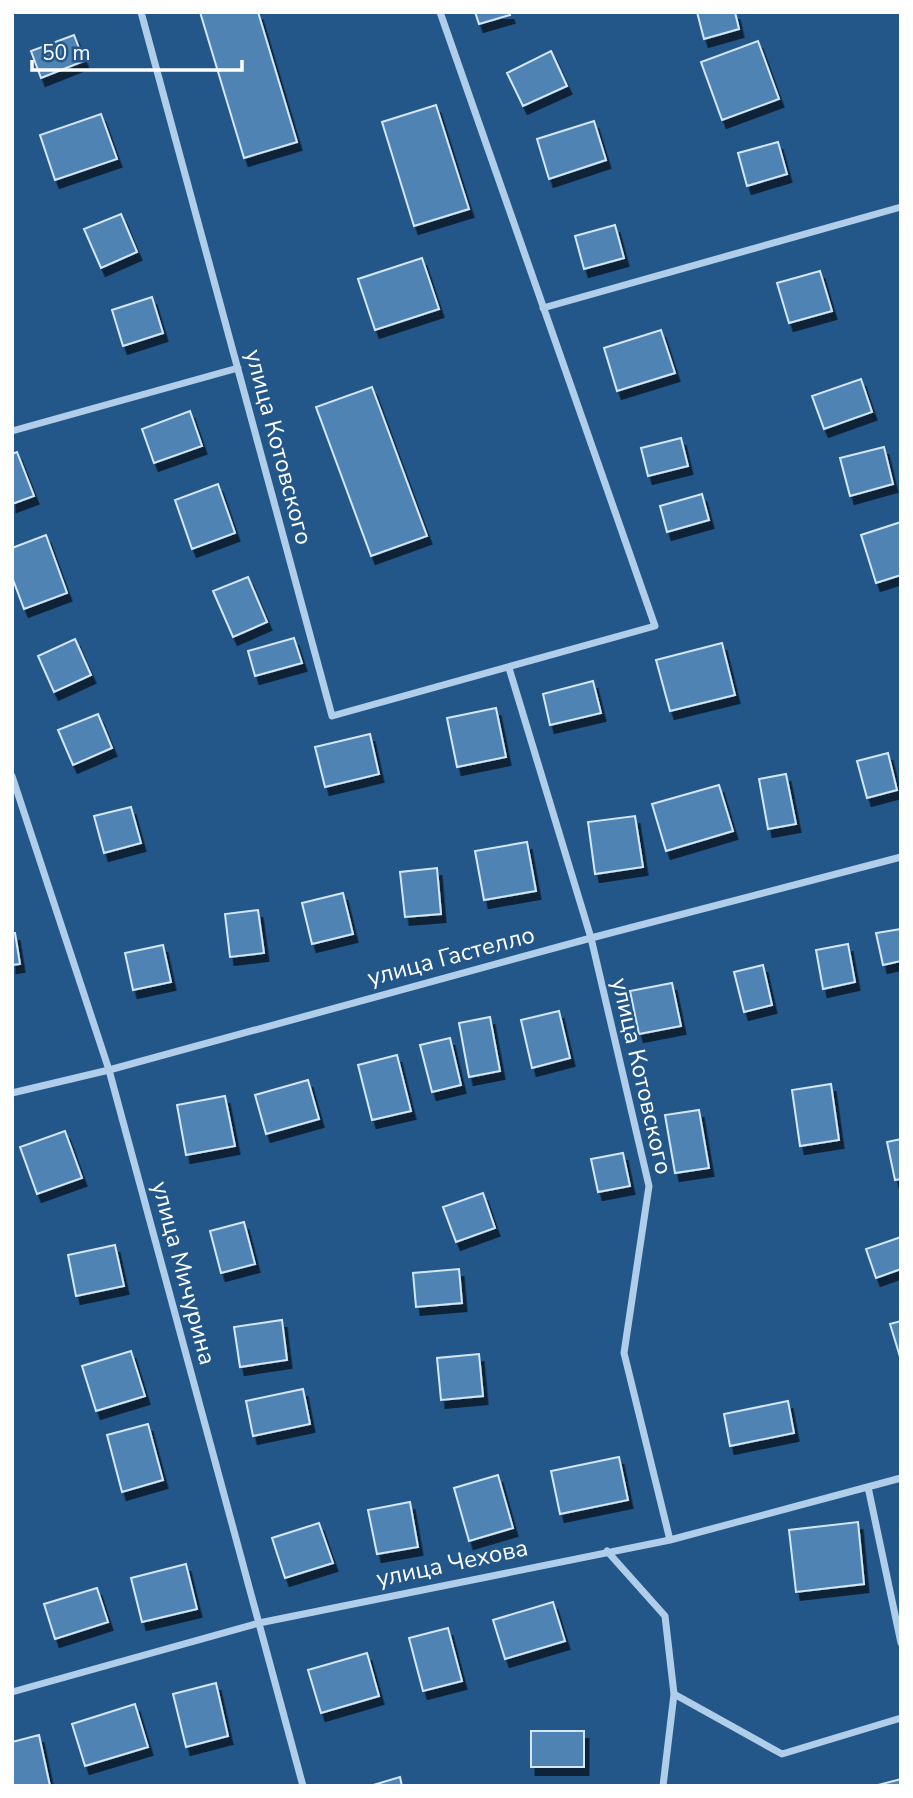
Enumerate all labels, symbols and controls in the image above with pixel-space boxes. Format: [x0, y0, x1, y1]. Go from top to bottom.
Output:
scale bar [32, 28, 242, 72]
text: 50 m [42, 39, 91, 67]
street label: улица Котовского [238, 346, 320, 548]
street label: улица Гастелло [364, 918, 538, 994]
street label: улица Котовского [604, 975, 680, 1177]
street label: улица Мичурина [144, 1178, 224, 1368]
street label: улица Чехова [373, 1531, 531, 1595]

